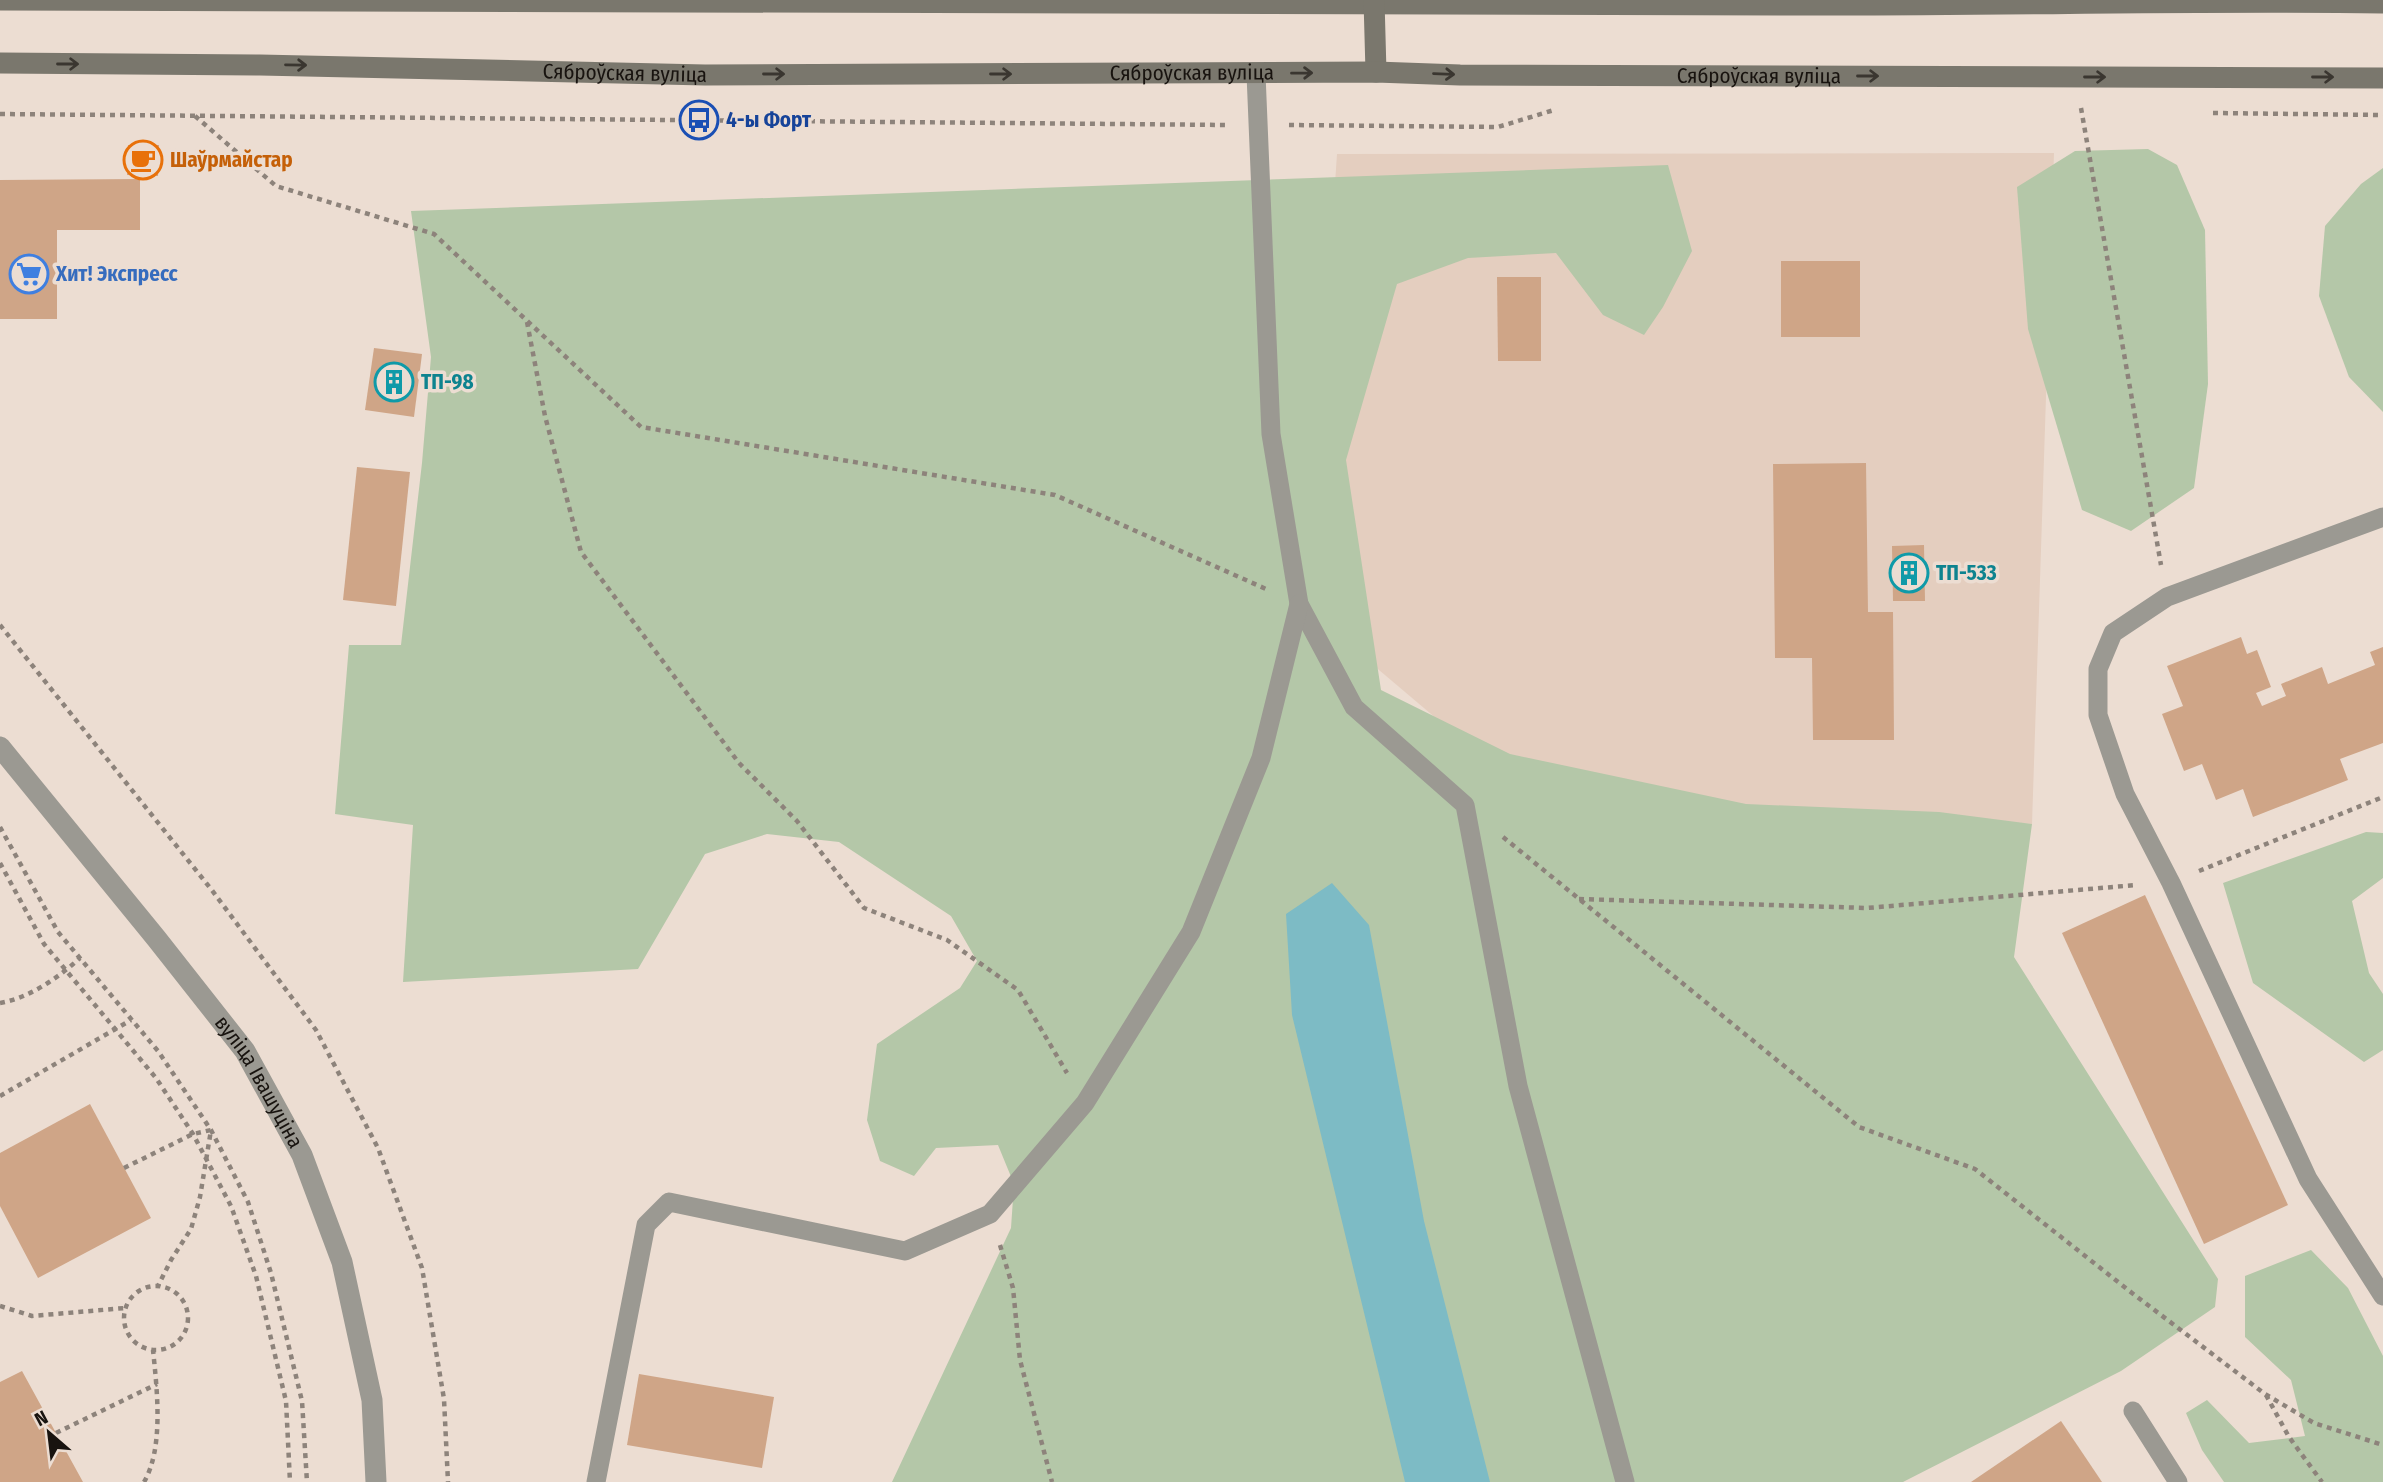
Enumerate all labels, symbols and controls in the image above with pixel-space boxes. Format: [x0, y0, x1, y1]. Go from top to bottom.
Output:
one-way arrow [56, 57, 79, 71]
street label: Сяброўская вуліца [542, 58, 707, 88]
one-way arrow [284, 59, 307, 72]
street label: Сяброўская вуліца [1110, 59, 1274, 86]
street label: Сяброўская вуліца [1677, 63, 1841, 89]
one-way arrow [1290, 66, 1313, 80]
one-way arrow [762, 67, 785, 81]
one-way arrow [989, 67, 1012, 81]
one-way arrow [1433, 68, 1456, 81]
one-way arrow [1856, 69, 1879, 83]
one-way arrow [2084, 70, 2107, 84]
one-way arrow [2311, 70, 2334, 84]
bus stop icon: 4-ы Форт [678, 99, 720, 141]
place label: 4-ы Форт [726, 107, 812, 133]
cafe icon: Шаўрмайстар [122, 139, 164, 181]
place label: Шаўрмайстар [170, 147, 293, 173]
supermarket icon: Хит! Экспресс [8, 253, 50, 295]
place label: Хит! Экспресс [55, 261, 179, 287]
building icon: ТП-98 [373, 361, 415, 403]
place label: ТП-98 [421, 369, 474, 395]
building icon: ТП-533 [1888, 552, 1930, 594]
place label: ТП-533 [1936, 560, 1997, 586]
street label: вуліца Івашуціна [209, 1010, 309, 1153]
north arrow [14, 1398, 84, 1468]
text: N [31, 1406, 52, 1431]

